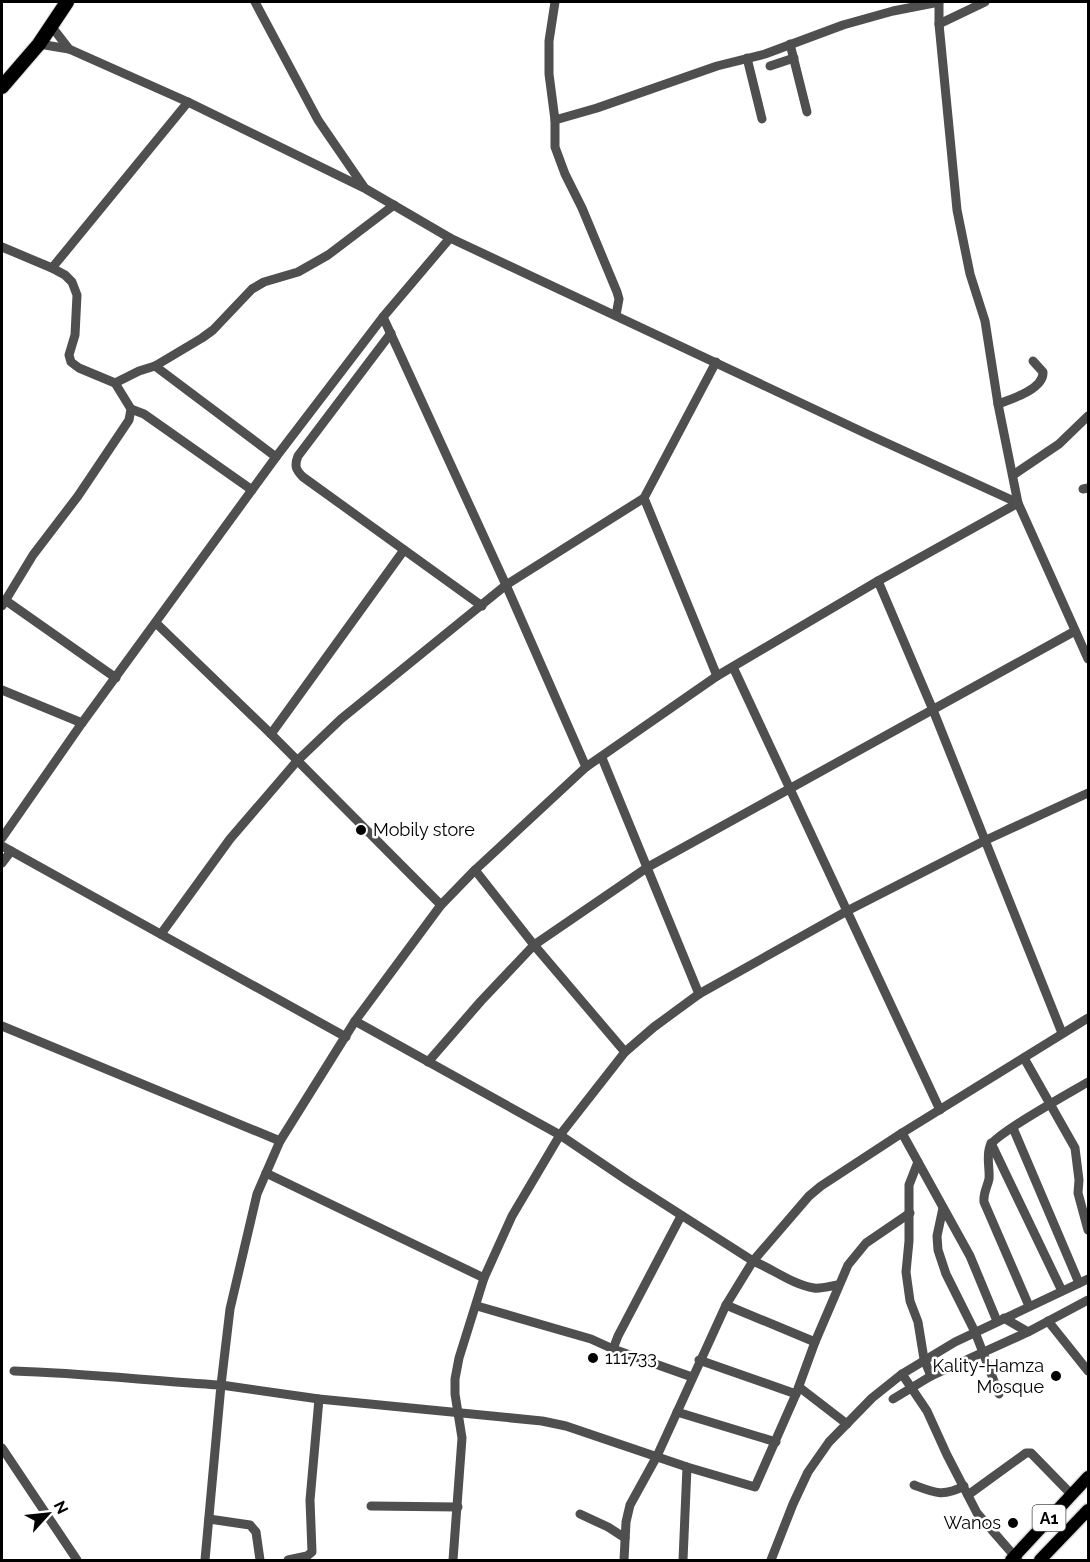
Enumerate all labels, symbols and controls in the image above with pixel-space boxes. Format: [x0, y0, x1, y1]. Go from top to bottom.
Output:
place label: Mobily store [373, 819, 475, 840]
marker: Mobily store [354, 823, 368, 837]
place label: 111733 [605, 1347, 657, 1368]
marker: 111733 [586, 1351, 600, 1365]
place label: Kality-Hamza Mosque [932, 1355, 1044, 1397]
marker: Kality-Hamza Mosque [1049, 1369, 1063, 1383]
north arrow [18, 1484, 78, 1544]
text: N [50, 1498, 72, 1517]
road number: A1 [1032, 1505, 1066, 1531]
place label: Wanos [943, 1512, 1001, 1533]
marker: Wanos [1006, 1516, 1020, 1530]

